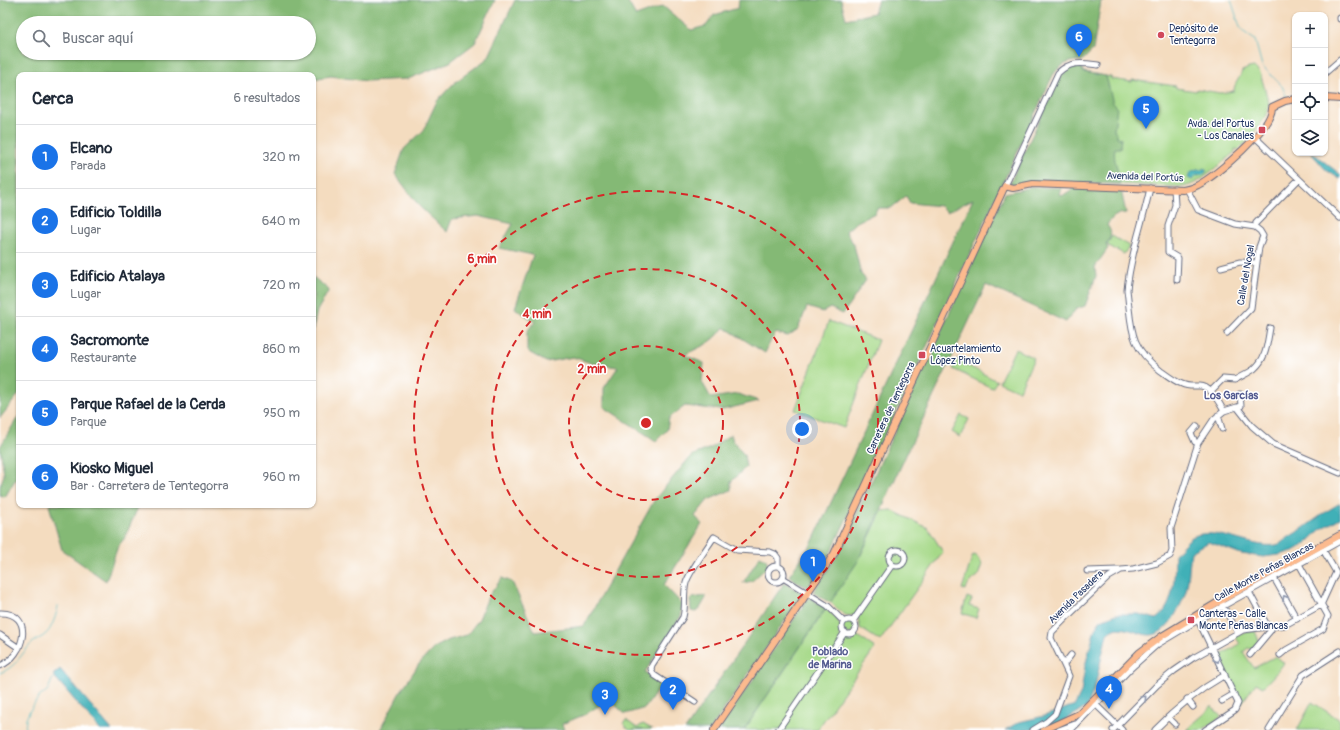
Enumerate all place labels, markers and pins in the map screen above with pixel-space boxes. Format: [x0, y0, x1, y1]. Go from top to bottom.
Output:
place label: Depósito de Tentegorra [1169, 23, 1218, 47]
pin: 6 [1066, 24, 1092, 57]
marker: Depósito de Tentegorra [1156, 30, 1166, 40]
pin: 5 [1133, 96, 1159, 129]
place label: Avda. del Portus - Los Canales [1187, 118, 1255, 142]
marker: Avda. del Portus - Los Canales [1257, 125, 1267, 135]
place label: Acuartelamiento López Pinto [930, 343, 1002, 367]
marker: Acuartelamiento López Pinto [917, 350, 927, 360]
centre of rings [639, 416, 653, 430]
pin: 1 [800, 549, 826, 582]
place label: Canteras - Calle Monte Peñas Blancas [1199, 608, 1288, 632]
marker: Canteras - Calle Monte Peñas Blancas [1186, 615, 1196, 625]
pin: 4 [1096, 676, 1122, 709]
pin: 2 [660, 677, 686, 710]
pin: 3 [592, 682, 618, 715]

